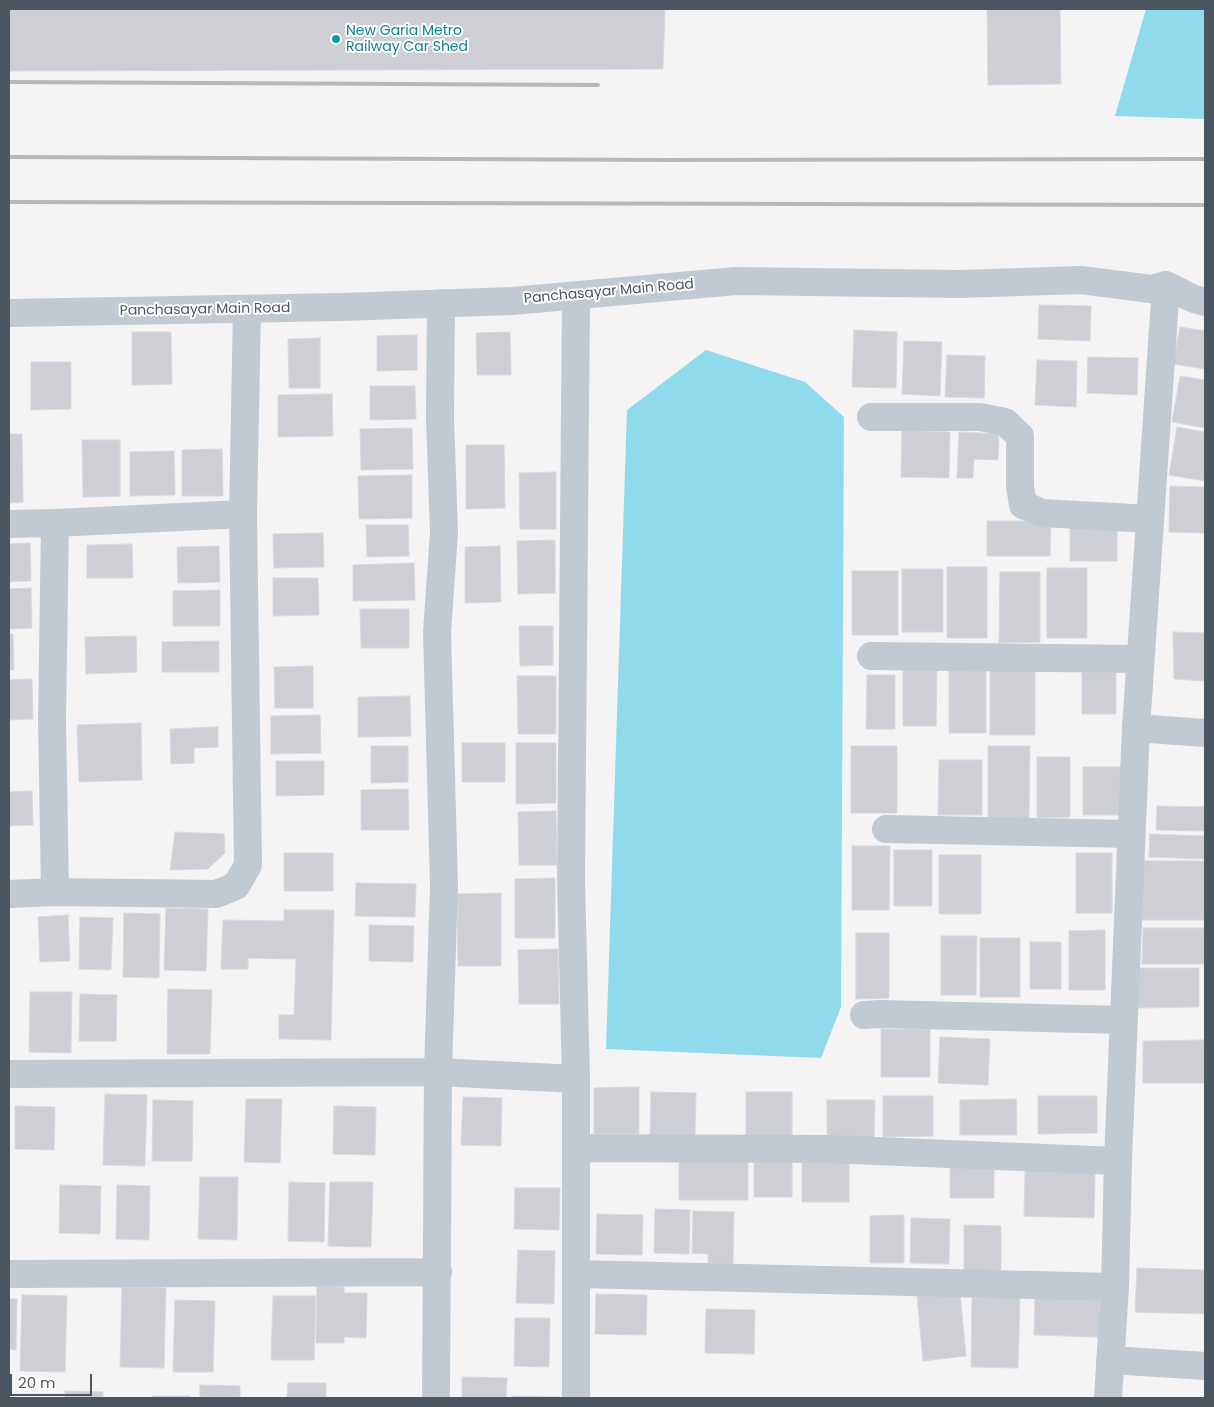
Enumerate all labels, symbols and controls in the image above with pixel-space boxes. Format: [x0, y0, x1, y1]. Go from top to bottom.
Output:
place label: New Garia Metro Railway Car Shed [346, 23, 468, 56]
marker: New Garia Metro Railway Car Shed [330, 33, 342, 45]
street label: Panchasayar Main Road [523, 276, 695, 308]
street label: Panchasayar Main Road [120, 300, 290, 320]
scale bar [12, 1364, 95, 1396]
text: 20 m [18, 1372, 56, 1393]

